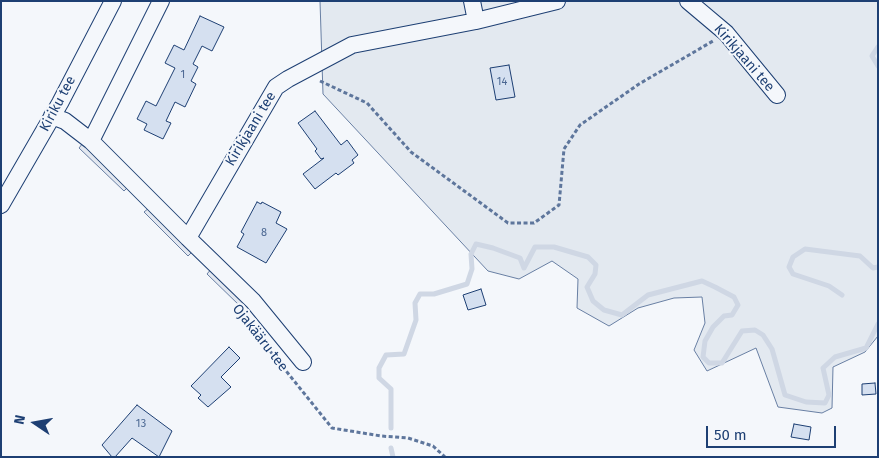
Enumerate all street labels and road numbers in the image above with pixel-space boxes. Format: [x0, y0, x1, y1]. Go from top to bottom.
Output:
street label: Kirikjaani tee [710, 21, 778, 95]
street label: Kiriku tee [36, 73, 80, 135]
street label: Kirikjaani tee [222, 89, 280, 169]
street label: Ojakääru tee [229, 301, 291, 375]

